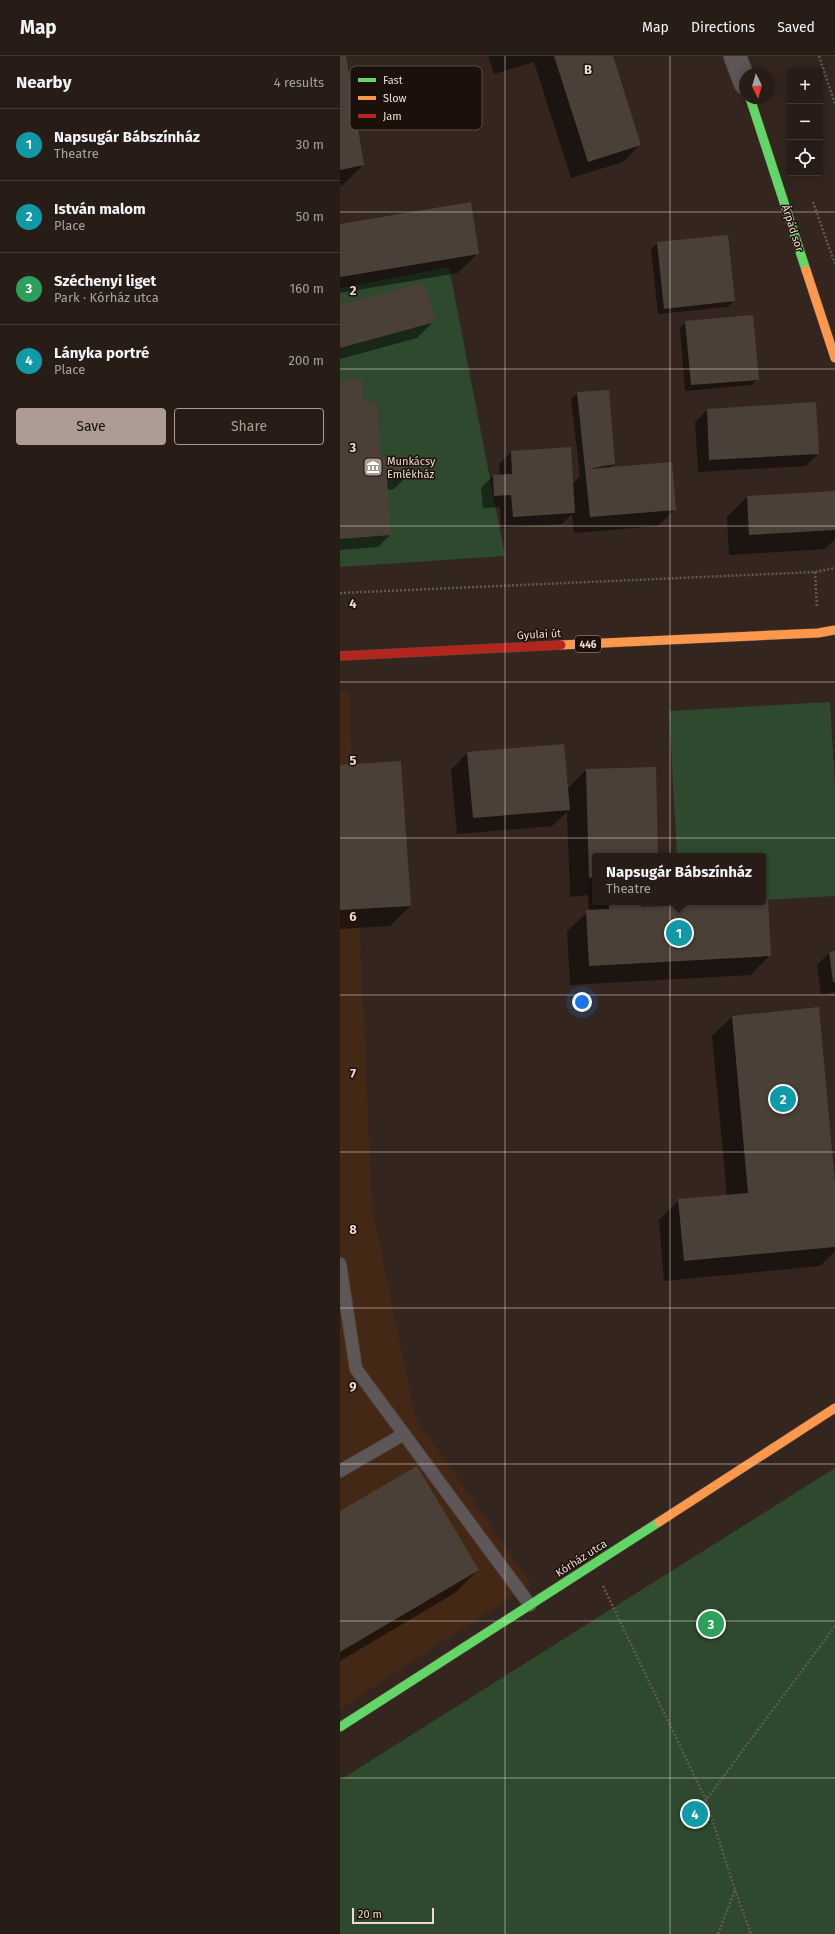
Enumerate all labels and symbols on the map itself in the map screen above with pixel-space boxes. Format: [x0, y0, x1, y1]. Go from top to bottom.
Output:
text: B [584, 62, 592, 77]
legend [350, 66, 482, 130]
north arrow [739, 68, 775, 104]
text: Fast [383, 74, 403, 87]
text: Slow [383, 92, 407, 105]
text: Jam [383, 110, 402, 123]
street label: Árpád sor [779, 203, 807, 254]
text: 2 [350, 283, 357, 298]
text: 3 [349, 440, 357, 455]
place label: Munkácsy Emlékház [387, 455, 436, 481]
museum icon: Munkácsy Emlékház [362, 456, 384, 478]
text: 4 [349, 596, 357, 611]
street label: Gyulai út [517, 627, 562, 642]
road number: 446 [575, 636, 601, 652]
text: 5 [350, 753, 357, 768]
text: 6 [349, 909, 357, 924]
pin: 1 [666, 918, 692, 948]
your location [572, 992, 592, 1012]
text: 7 [350, 1066, 356, 1081]
pin: 2 [770, 1084, 796, 1114]
text: 8 [349, 1222, 357, 1237]
text: 9 [349, 1379, 357, 1394]
street label: Kórház utca [553, 1537, 609, 1580]
pin: 3 [698, 1609, 724, 1639]
pin: 4 [682, 1799, 708, 1829]
scale bar [352, 1906, 434, 1925]

